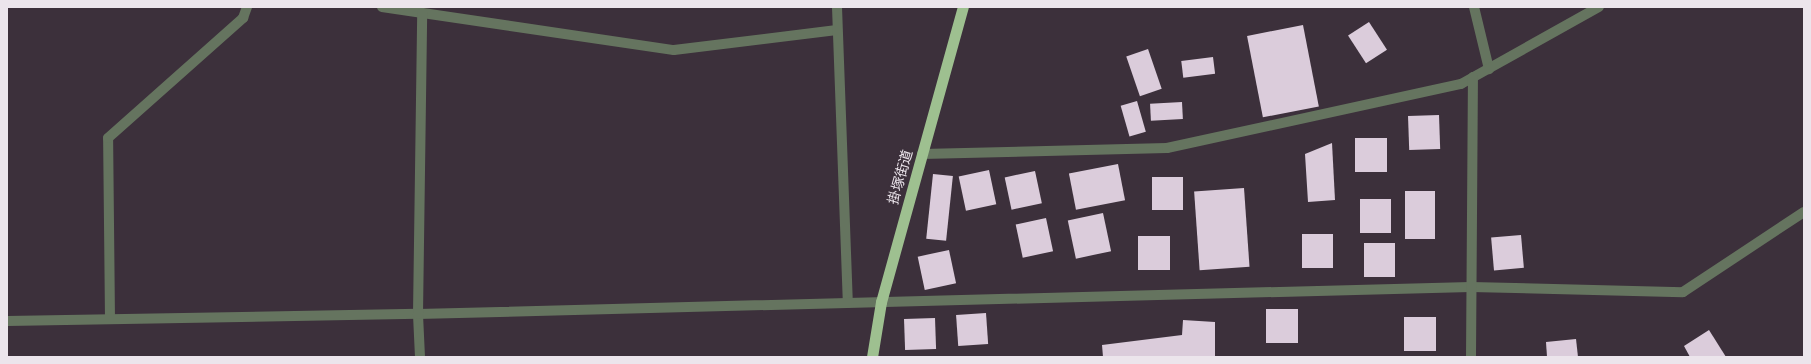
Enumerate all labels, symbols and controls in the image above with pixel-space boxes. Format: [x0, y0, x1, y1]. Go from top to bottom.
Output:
street label: 掛塚街道 [884, 148, 916, 206]

